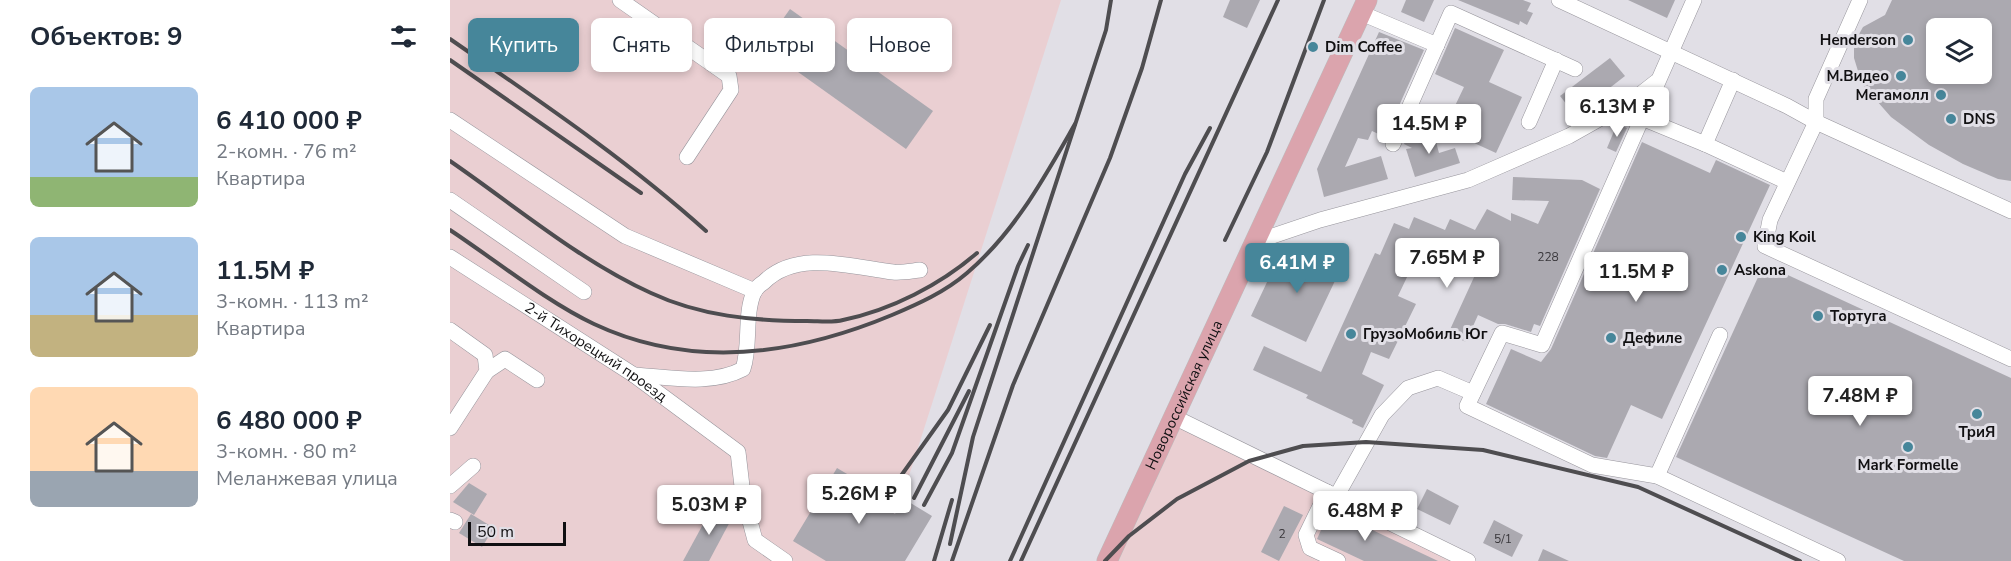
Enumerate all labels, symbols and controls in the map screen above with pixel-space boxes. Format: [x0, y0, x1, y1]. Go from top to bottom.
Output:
chip: Купить [468, 18, 579, 72]
chip: Снять [591, 18, 692, 72]
chip: Фильтры [704, 18, 835, 72]
chip: Новое [847, 18, 952, 72]
map controls [1926, 18, 1992, 84]
button: layers [1926, 18, 1992, 84]
text: Объектов: 9 [30, 19, 183, 54]
icon: filters [387, 20, 420, 53]
place label: Henderson [1820, 30, 1896, 50]
marker: Henderson [1901, 33, 1915, 47]
place label: Dim Coffee [1325, 37, 1402, 57]
marker: Dim Coffee [1306, 40, 1320, 54]
place label: М.Видео [1826, 66, 1889, 86]
marker: М.Видео [1894, 69, 1908, 83]
place label: Мегамолл [1855, 85, 1929, 105]
pin: 6.13M ₽ [1562, 87, 1672, 138]
marker: Мегамолл [1934, 88, 1948, 102]
text: 6.13M ₽ [1579, 93, 1655, 120]
text: 6 410 000 ₽ [216, 103, 362, 138]
pin: 14.5M ₽ [1374, 104, 1484, 155]
place label: DNS [1963, 109, 1995, 129]
text: 14.5M ₽ [1391, 110, 1467, 137]
icon: home [78, 111, 150, 183]
marker: DNS [1944, 112, 1958, 126]
text: 2-комн. · 76 m² [216, 138, 357, 165]
text: Квартира [216, 165, 306, 192]
place label: King Koil [1753, 227, 1816, 247]
marker: King Koil [1734, 230, 1748, 244]
pin: 7.65M ₽ [1392, 238, 1502, 289]
pin: 6.41M ₽ [1242, 243, 1352, 294]
text: 7.65M ₽ [1409, 244, 1485, 271]
text: 6.41M ₽ [1259, 249, 1335, 276]
house number: 228 [1537, 249, 1559, 265]
pin: 11.5M ₽ [1581, 252, 1691, 303]
text: 11.5M ₽ [216, 253, 314, 288]
text: 11.5M ₽ [1598, 258, 1674, 285]
place label: Askona [1734, 260, 1786, 280]
icon: home [78, 261, 150, 333]
marker: Askona [1715, 263, 1729, 277]
text: 3-комн. · 113 m² [216, 288, 369, 315]
street label: 2-й Тихорецкий проезд [521, 297, 671, 406]
place label: Тортуга [1830, 306, 1887, 326]
marker: Тортуга [1811, 309, 1825, 323]
text: Квартира [216, 315, 306, 342]
street label: Новороссийская улица [1141, 317, 1227, 473]
place label: ГрузоМобиль Юг [1363, 324, 1488, 344]
marker: ГрузоМобиль Юг [1344, 327, 1358, 341]
place label: Дефиле [1623, 328, 1682, 348]
marker: Дефиле [1604, 331, 1618, 345]
pin: 7.48M ₽ [1805, 376, 1915, 427]
text: 7.48M ₽ [1822, 382, 1898, 409]
text: 6 480 000 ₽ [216, 403, 362, 438]
marker: ТриЯ [1970, 407, 1984, 421]
icon: home [78, 411, 150, 483]
place label: ТриЯ [1959, 422, 1995, 442]
text: 3-комн. · 80 m² [216, 438, 357, 465]
marker: Mark Formelle [1901, 440, 1915, 454]
place label: Mark Formelle [1858, 455, 1958, 475]
text: Меланжевая улица [216, 465, 398, 492]
pin: 5.26M ₽ [804, 474, 914, 525]
text: 5.26M ₽ [821, 480, 897, 507]
pin: 5.03M ₽ [654, 485, 764, 536]
text: 5.03M ₽ [671, 491, 747, 518]
pin: 6.48M ₽ [1310, 491, 1420, 542]
text: 6.48M ₽ [1327, 497, 1403, 524]
scale bar [468, 519, 566, 546]
text: 50 m [477, 521, 514, 543]
house number: 2 [1278, 526, 1286, 542]
house number: 5/1 [1494, 531, 1512, 547]

